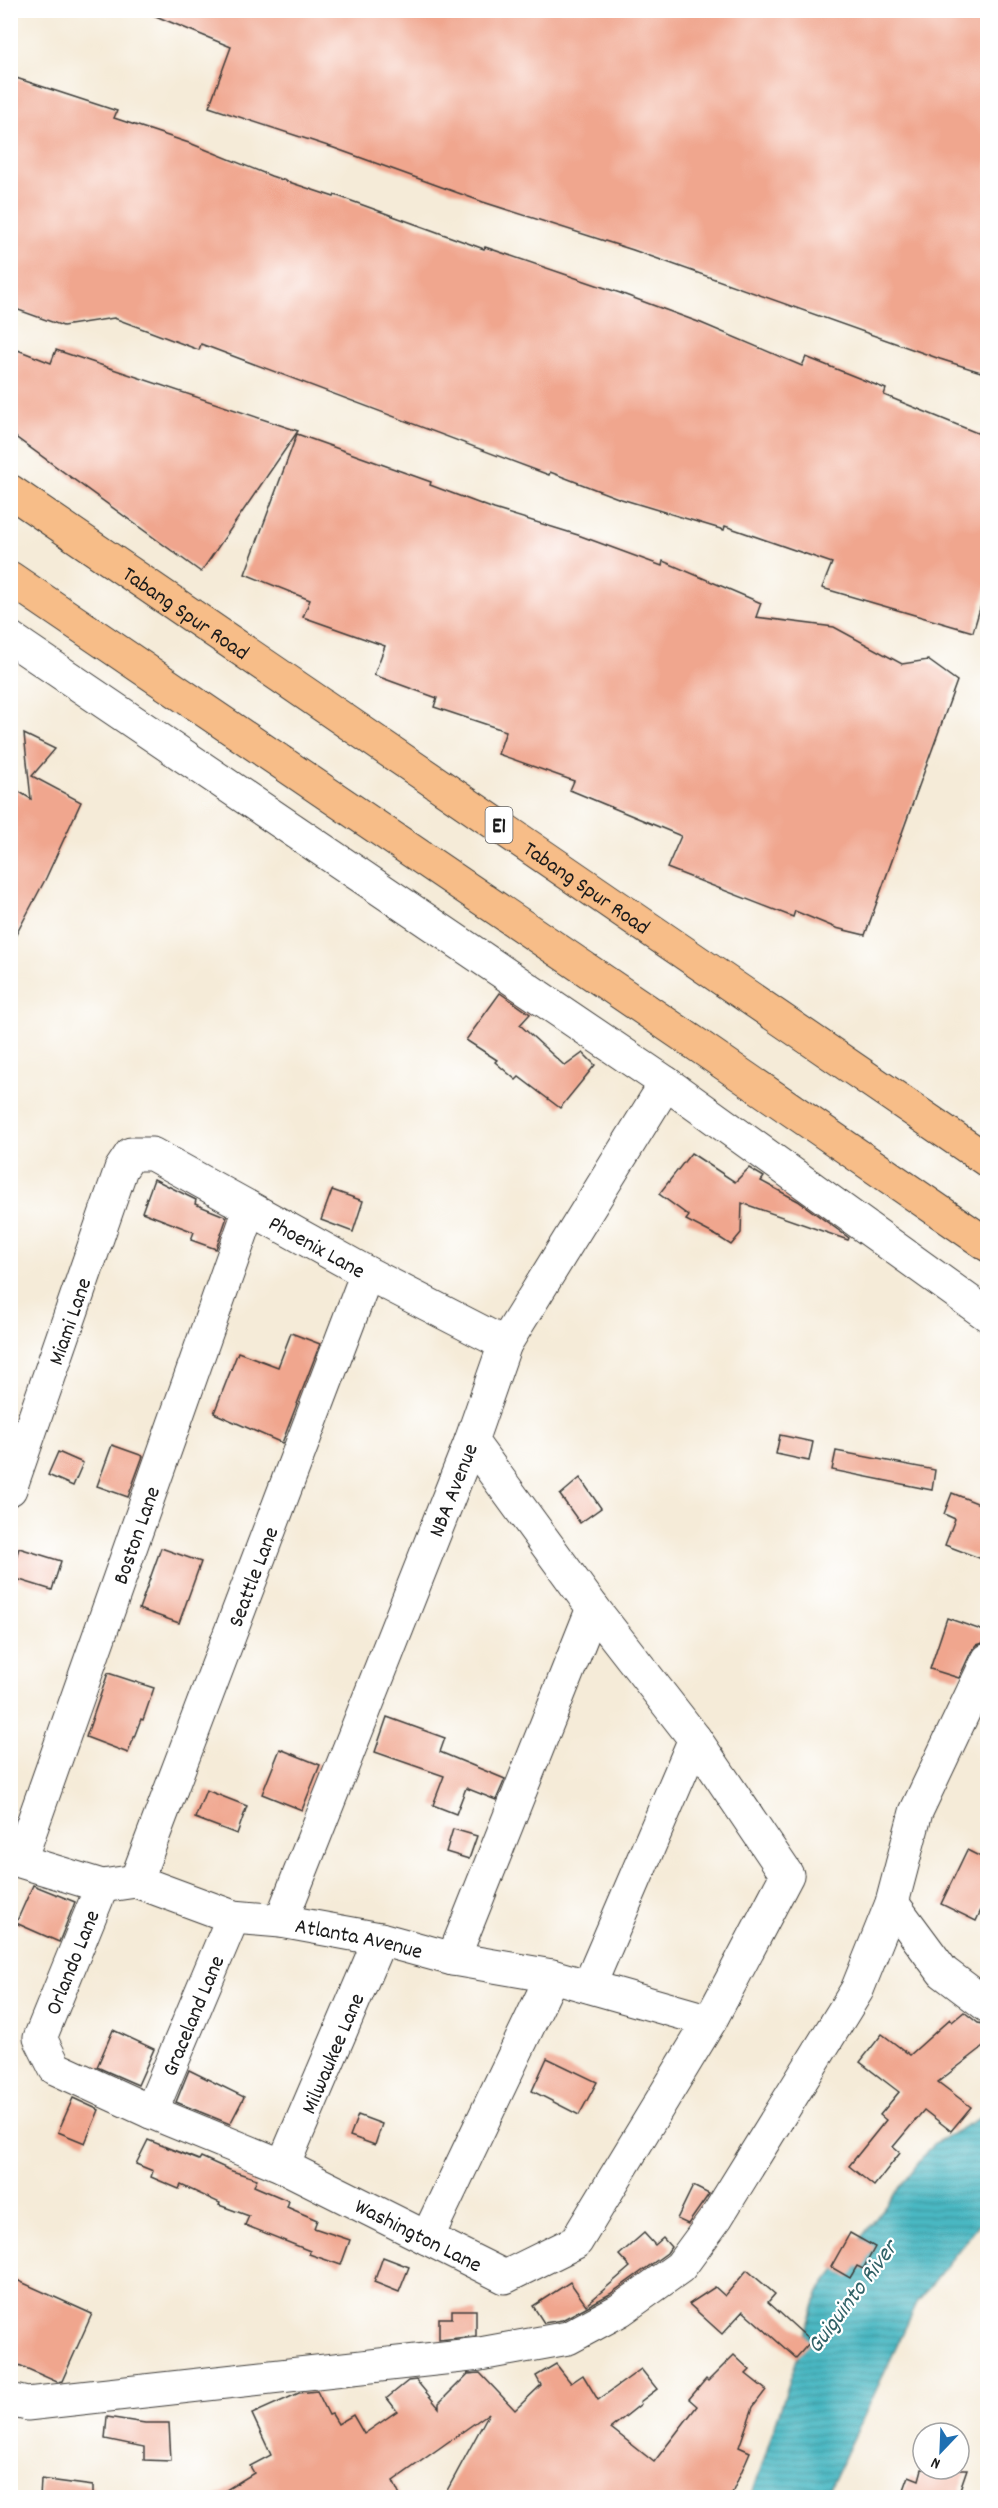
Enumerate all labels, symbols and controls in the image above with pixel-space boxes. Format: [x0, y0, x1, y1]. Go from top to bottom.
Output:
street label: Tabang Spur Road [115, 560, 254, 669]
road number: E1 [486, 807, 512, 843]
street label: Tabang Spur Road [516, 835, 655, 944]
street label: Phoenix Lane [262, 1209, 370, 1288]
street label: Miami Lane [42, 1274, 101, 1370]
street label: NBA Avenue [422, 1439, 488, 1542]
street label: Boston Lane [107, 1483, 170, 1589]
street label: Seattle Lane [222, 1523, 288, 1632]
street label: Orlando Lane [39, 1906, 109, 2020]
street label: Atlanta Avenue [292, 1912, 426, 1969]
street label: Graceland Lane [156, 1951, 234, 2082]
street label: Milwaukee Lane [295, 1989, 374, 2120]
street label: Washington Lane [349, 2192, 486, 2282]
water label: Guiguinto River [800, 2232, 909, 2361]
north arrow [911, 2421, 971, 2481]
text: N [928, 2450, 944, 2475]

